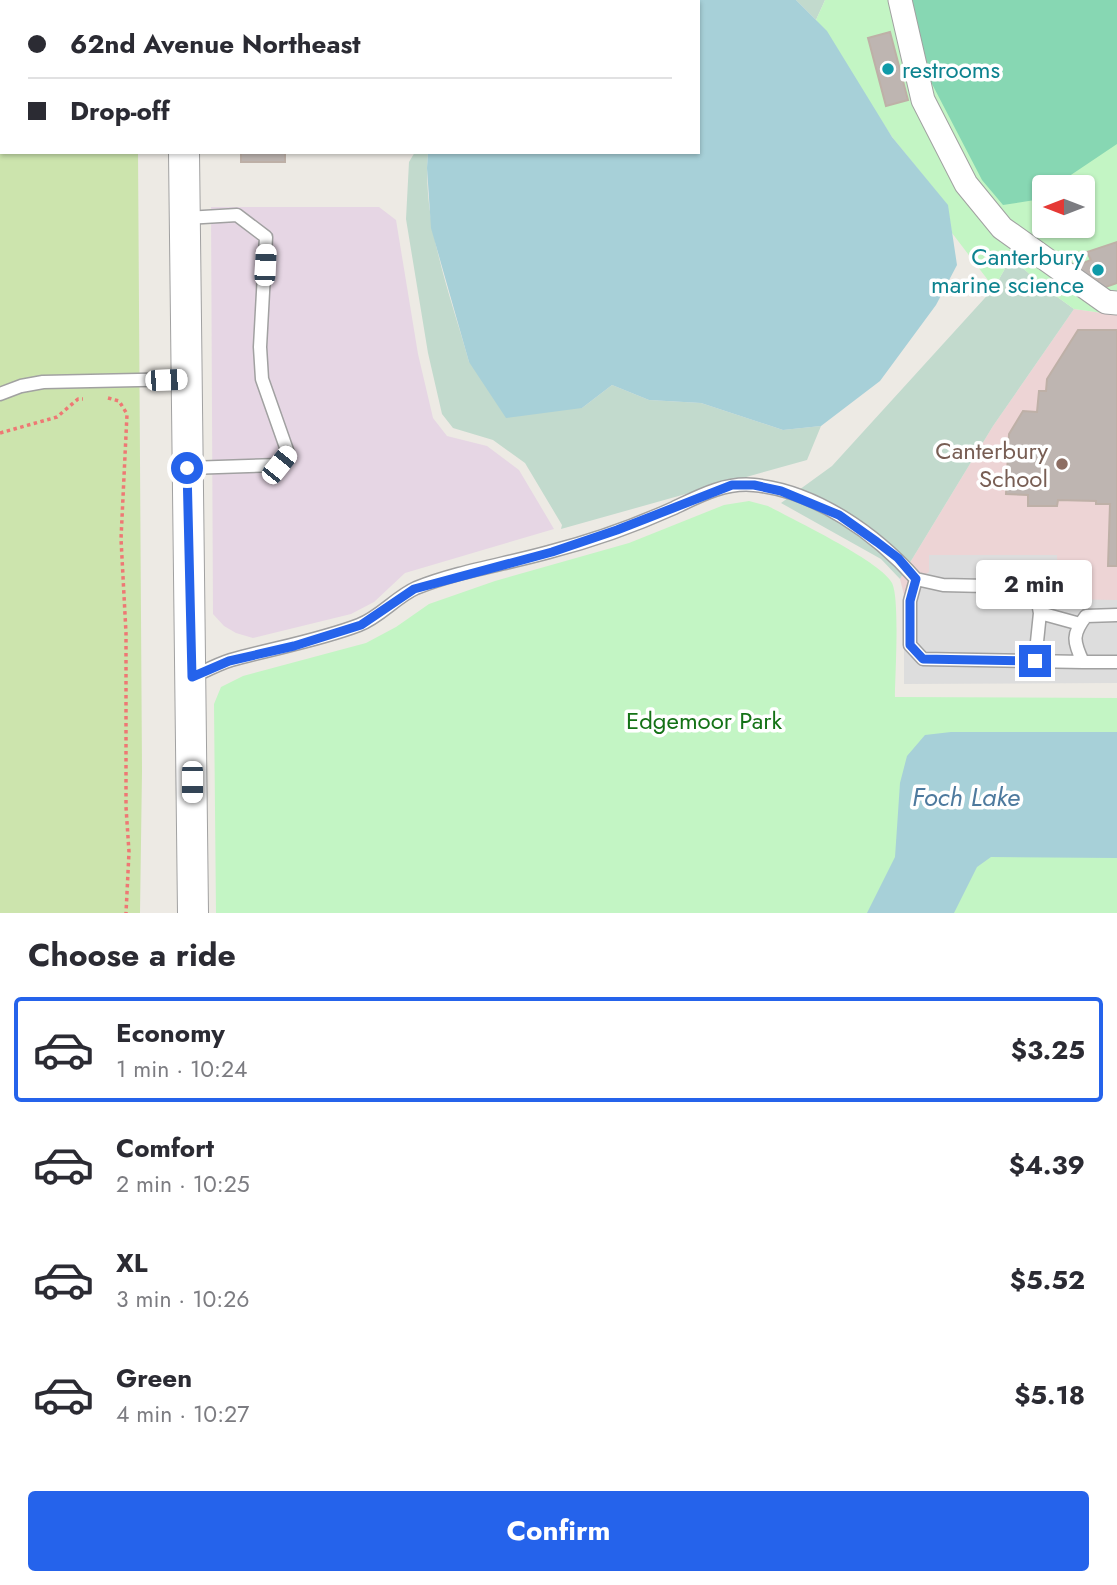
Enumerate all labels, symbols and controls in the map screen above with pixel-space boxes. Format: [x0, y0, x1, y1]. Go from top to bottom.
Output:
text: 62nd Avenue Northeast [70, 25, 361, 63]
place label: restrooms [902, 52, 1000, 87]
marker: restrooms [880, 61, 896, 77]
text: Drop-off [70, 92, 170, 130]
north arrow [1032, 175, 1096, 238]
map controls [1032, 175, 1095, 238]
place label: Canterbury marine science [931, 239, 1084, 302]
car [254, 243, 277, 287]
marker: Canterbury marine science [1090, 262, 1106, 278]
car [145, 369, 188, 391]
place label: Canterbury School [935, 433, 1048, 496]
car [258, 442, 301, 488]
route start [171, 452, 203, 484]
marker: Canterbury School [1054, 456, 1070, 472]
callout: 2 min [977, 560, 1093, 608]
text: 2 min [1004, 567, 1064, 601]
route end [1019, 645, 1051, 677]
park label: Edgemoor Park [626, 703, 782, 738]
car [182, 761, 203, 803]
water label: Foch Lake [912, 778, 1020, 816]
text: Choose a ride [28, 932, 236, 978]
text: Economy [116, 1014, 225, 1052]
icon: car [32, 1018, 95, 1081]
text: $3.25 [1011, 1031, 1085, 1069]
text: 1 min · 10:24 [116, 1052, 248, 1086]
text: Comfort [116, 1129, 214, 1167]
icon: car [32, 1133, 95, 1196]
text: $4.39 [1009, 1146, 1085, 1184]
text: 2 min · 10:25 [116, 1167, 250, 1201]
text: XL [116, 1244, 148, 1282]
icon: car [32, 1248, 95, 1311]
text: $5.52 [1010, 1261, 1085, 1299]
text: 3 min · 10:26 [116, 1282, 250, 1316]
text: Green [116, 1359, 192, 1397]
icon: car [32, 1363, 95, 1426]
text: $5.18 [1014, 1376, 1085, 1414]
text: 4 min · 10:27 [116, 1397, 249, 1431]
button: Confirm [28, 1491, 1089, 1571]

